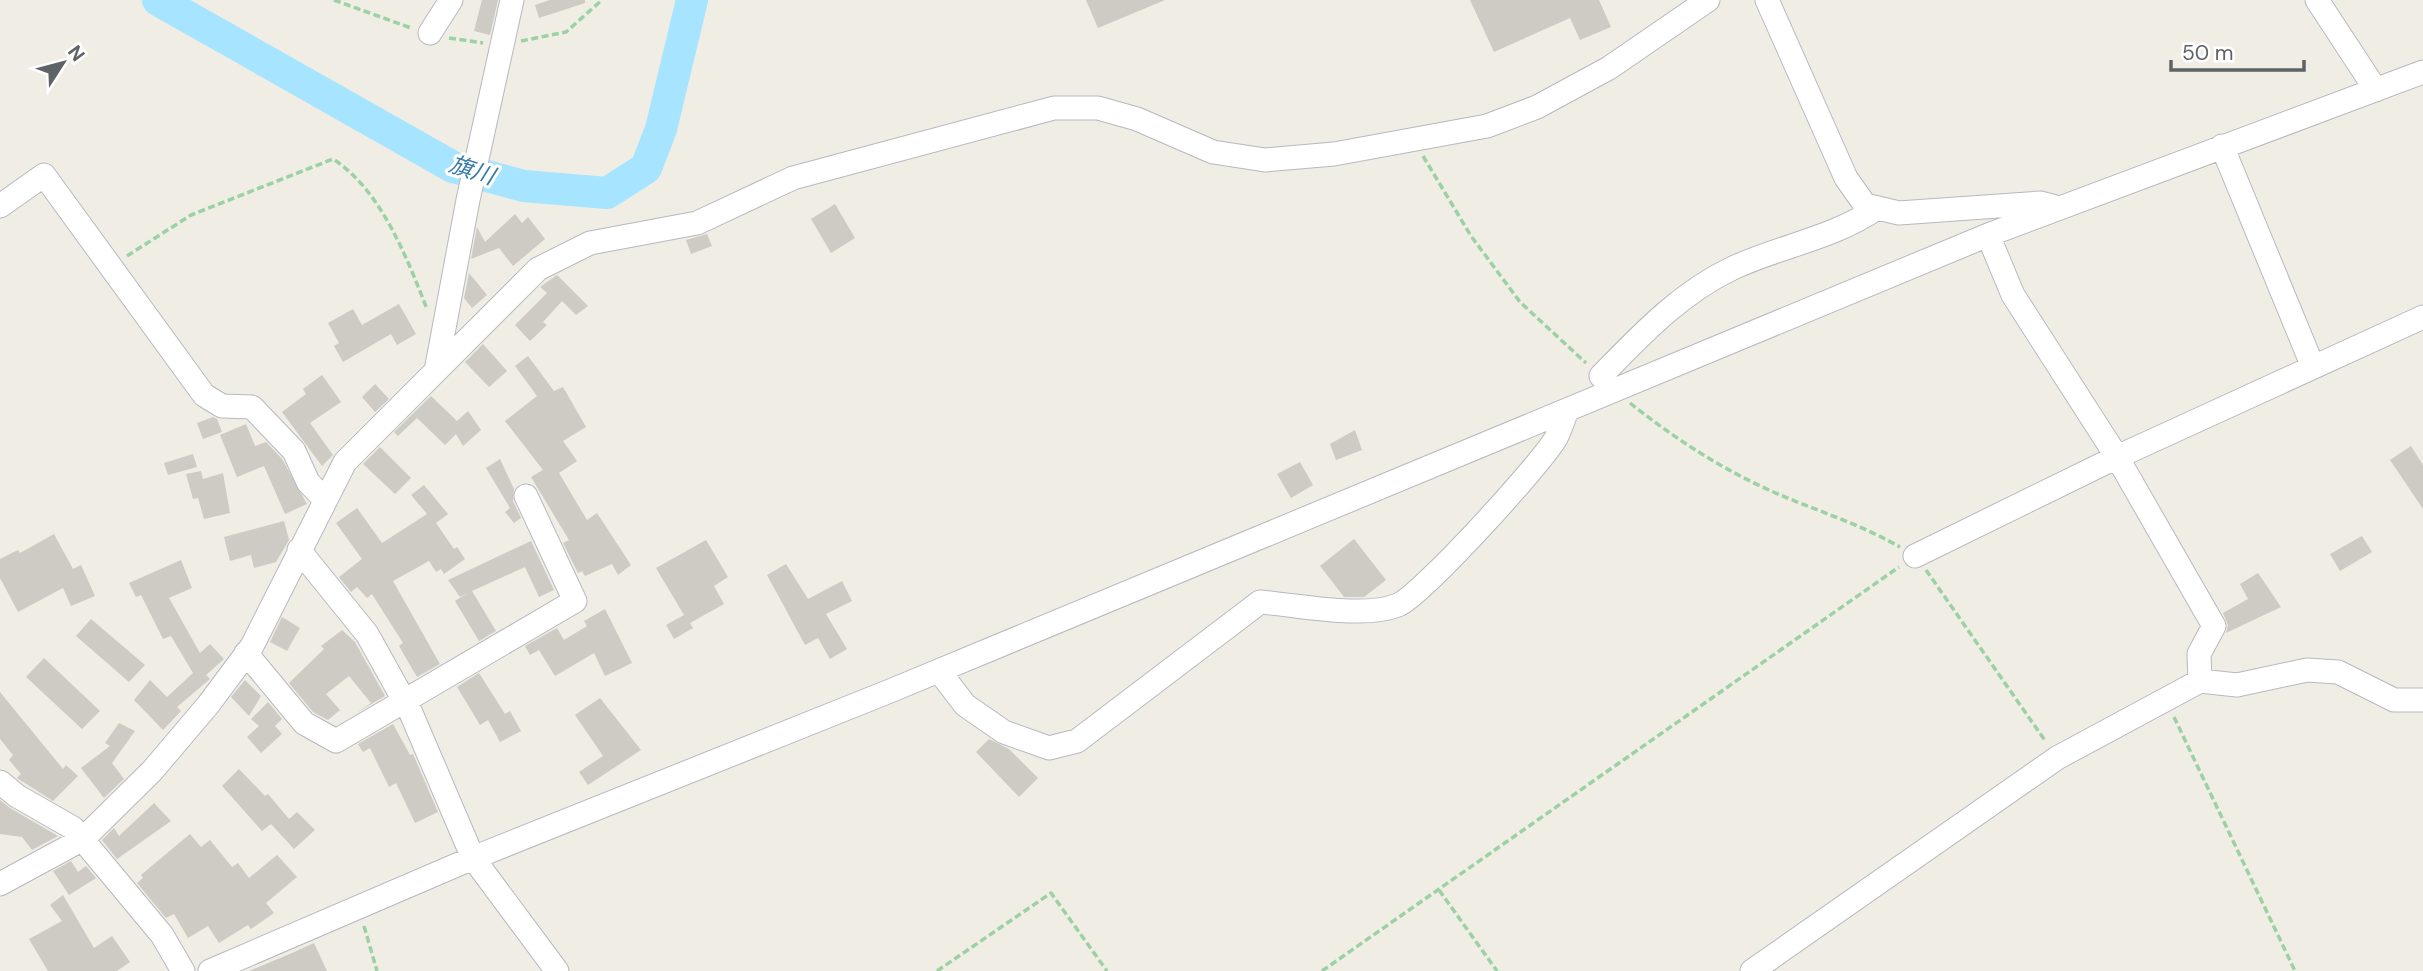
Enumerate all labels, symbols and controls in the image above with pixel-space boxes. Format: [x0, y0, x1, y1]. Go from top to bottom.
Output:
north arrow [28, 28, 98, 98]
scale bar [2171, 28, 2304, 72]
text: 50 m [2182, 39, 2233, 67]
text: N [62, 40, 91, 66]
water label: 旗川 [445, 149, 501, 192]

